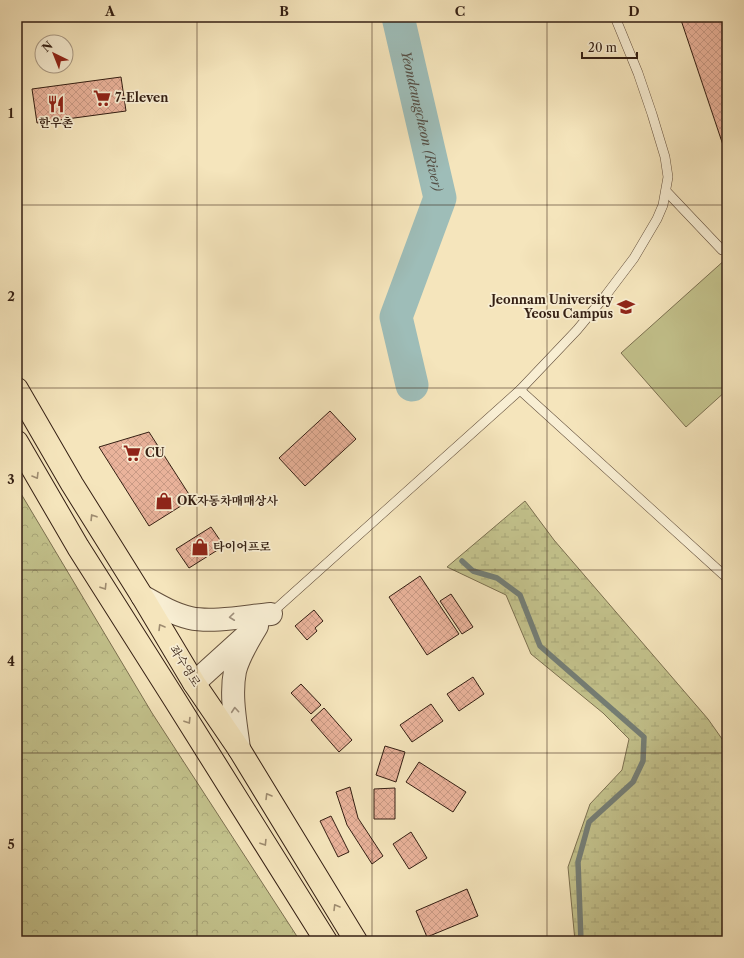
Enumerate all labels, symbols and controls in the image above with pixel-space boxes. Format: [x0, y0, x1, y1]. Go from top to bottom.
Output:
text: A [104, 3, 116, 19]
text: B [279, 3, 289, 19]
text: C [455, 3, 465, 19]
text: D [628, 3, 640, 19]
north arrow [34, 34, 74, 74]
scale bar [582, 34, 637, 60]
text: N [39, 38, 56, 55]
text: 20 m [588, 40, 617, 55]
water label: Yeondeungcheon (River) [398, 49, 446, 193]
supermarket icon: 7-Eleven [92, 88, 112, 108]
place label: 7-Eleven [115, 90, 169, 105]
restaurant icon: 한우촌 [46, 94, 66, 114]
text: 1 [8, 105, 14, 121]
place label: 한우촌 [39, 115, 74, 130]
text: 2 [7, 288, 15, 304]
place label: Jeonnam University Yeosu Campus [489, 292, 614, 321]
school or university icon: Jeonnam University Yeosu Campus [616, 297, 636, 317]
supermarket icon: CU [122, 443, 142, 463]
place label: CU [145, 445, 165, 460]
text: 3 [7, 471, 15, 487]
one-way arrow [32, 472, 39, 479]
shop icon: OK자동차매매상사 [154, 491, 174, 511]
place label: OK자동차매매상사 [177, 493, 278, 508]
one-way arrow [90, 514, 97, 521]
shop icon: 타이어프로 [190, 537, 210, 557]
place label: 타이어프로 [213, 539, 271, 554]
one-way arrow [99, 583, 106, 590]
one-way arrow [229, 613, 235, 622]
one-way arrow [159, 624, 166, 631]
street label: 좌수영로 [167, 642, 204, 690]
text: 4 [7, 653, 15, 669]
one-way arrow [231, 707, 240, 713]
one-way arrow [184, 717, 191, 724]
one-way arrow [266, 793, 273, 800]
text: 5 [7, 836, 15, 852]
one-way arrow [260, 839, 267, 846]
one-way arrow [333, 904, 341, 911]

